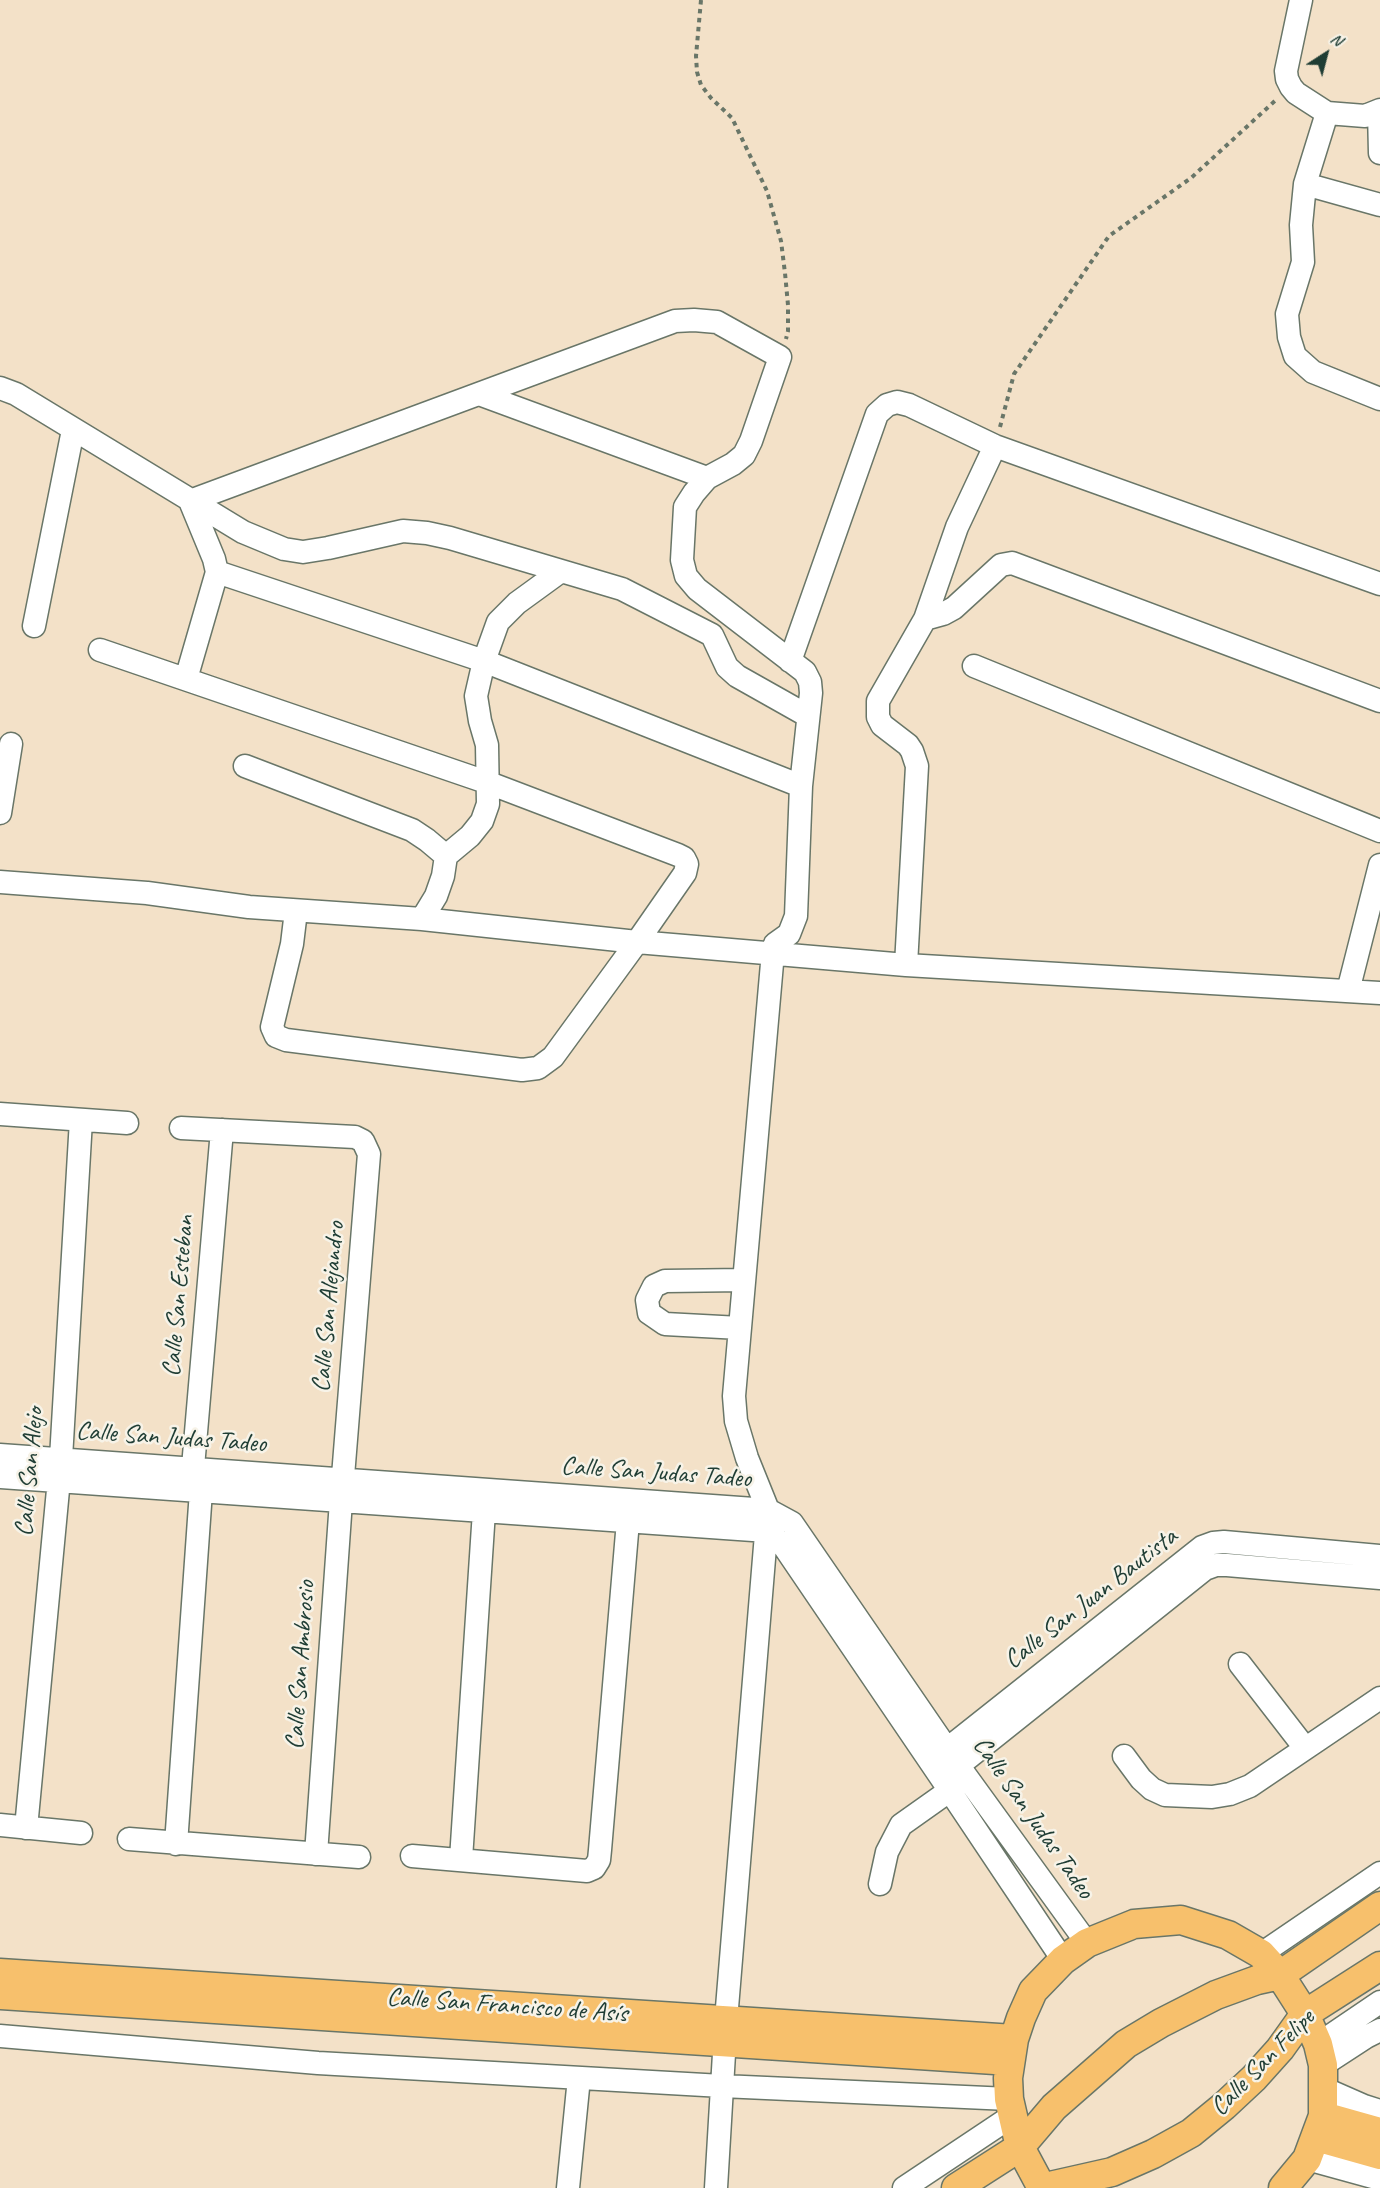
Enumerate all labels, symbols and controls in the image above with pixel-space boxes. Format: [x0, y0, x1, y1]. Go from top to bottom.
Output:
north arrow [1296, 24, 1356, 84]
text: N [1327, 28, 1346, 50]
street label: Calle San Esteban [156, 1214, 202, 1378]
street label: Calle San Alejandro [306, 1220, 352, 1394]
street label: Calle San Alejo [9, 1406, 51, 1538]
street label: Calle San Judas Tadeo [75, 1416, 267, 1460]
street label: Calle San Judas Tadeo [560, 1451, 752, 1495]
street label: Calle San Juan Bautista [998, 1522, 1184, 1676]
street label: Calle San Ambrosio [280, 1579, 322, 1751]
street label: Calle San Judas Tadeo [966, 1731, 1100, 1905]
street label: Calle San Francisco de Asís [386, 1982, 628, 2030]
street label: Calle San Felipe [1204, 2003, 1322, 2123]

